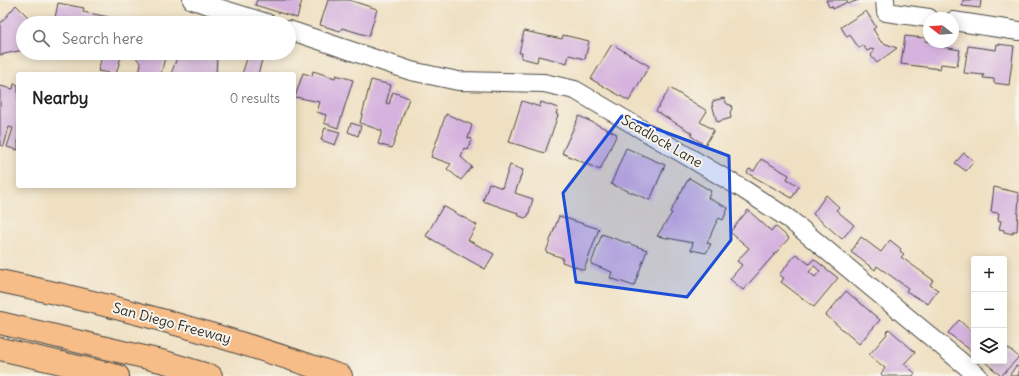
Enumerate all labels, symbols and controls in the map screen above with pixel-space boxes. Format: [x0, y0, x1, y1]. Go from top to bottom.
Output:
north arrow [923, 12, 959, 48]
search box [16, 16, 296, 60]
icon: search [30, 27, 52, 49]
text: Search here [62, 29, 143, 48]
text: Nearby [32, 87, 88, 109]
text: 0 results [230, 90, 280, 107]
street label: Scadlock Lane [618, 111, 706, 171]
map controls [971, 256, 1007, 364]
button: + [971, 256, 1007, 292]
button: − [971, 292, 1007, 328]
street label: San Diego Freeway [111, 299, 233, 347]
button: layers [971, 328, 1007, 364]

